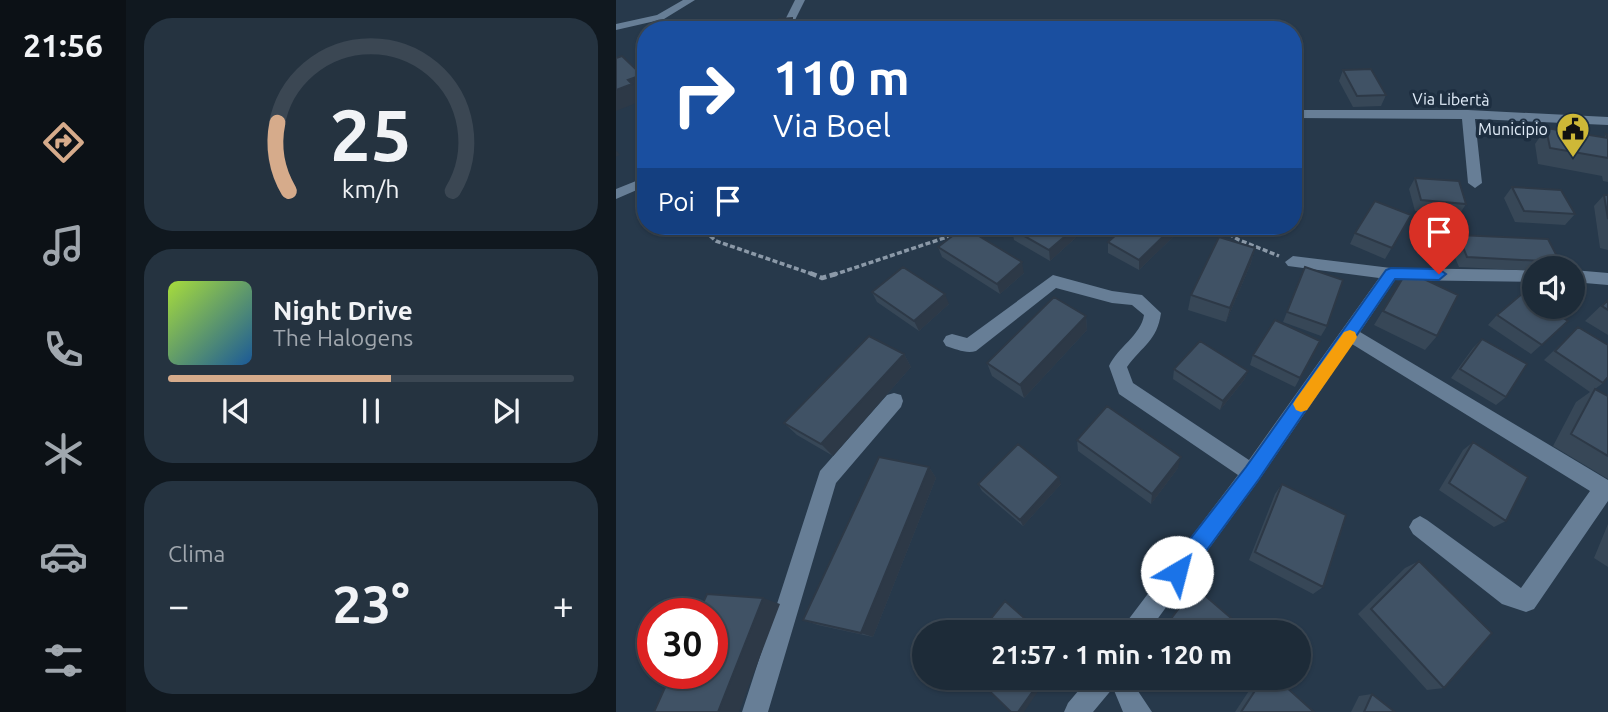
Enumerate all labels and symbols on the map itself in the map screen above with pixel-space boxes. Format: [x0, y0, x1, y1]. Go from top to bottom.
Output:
street label: Via Libertà [1412, 89, 1490, 109]
public building icon: Municipio [1554, 110, 1592, 159]
place label: Municipio [1478, 120, 1548, 138]
pin [1409, 202, 1469, 274]
position arrow [1140, 535, 1214, 609]
speed limit sign: 30 [637, 598, 728, 689]

